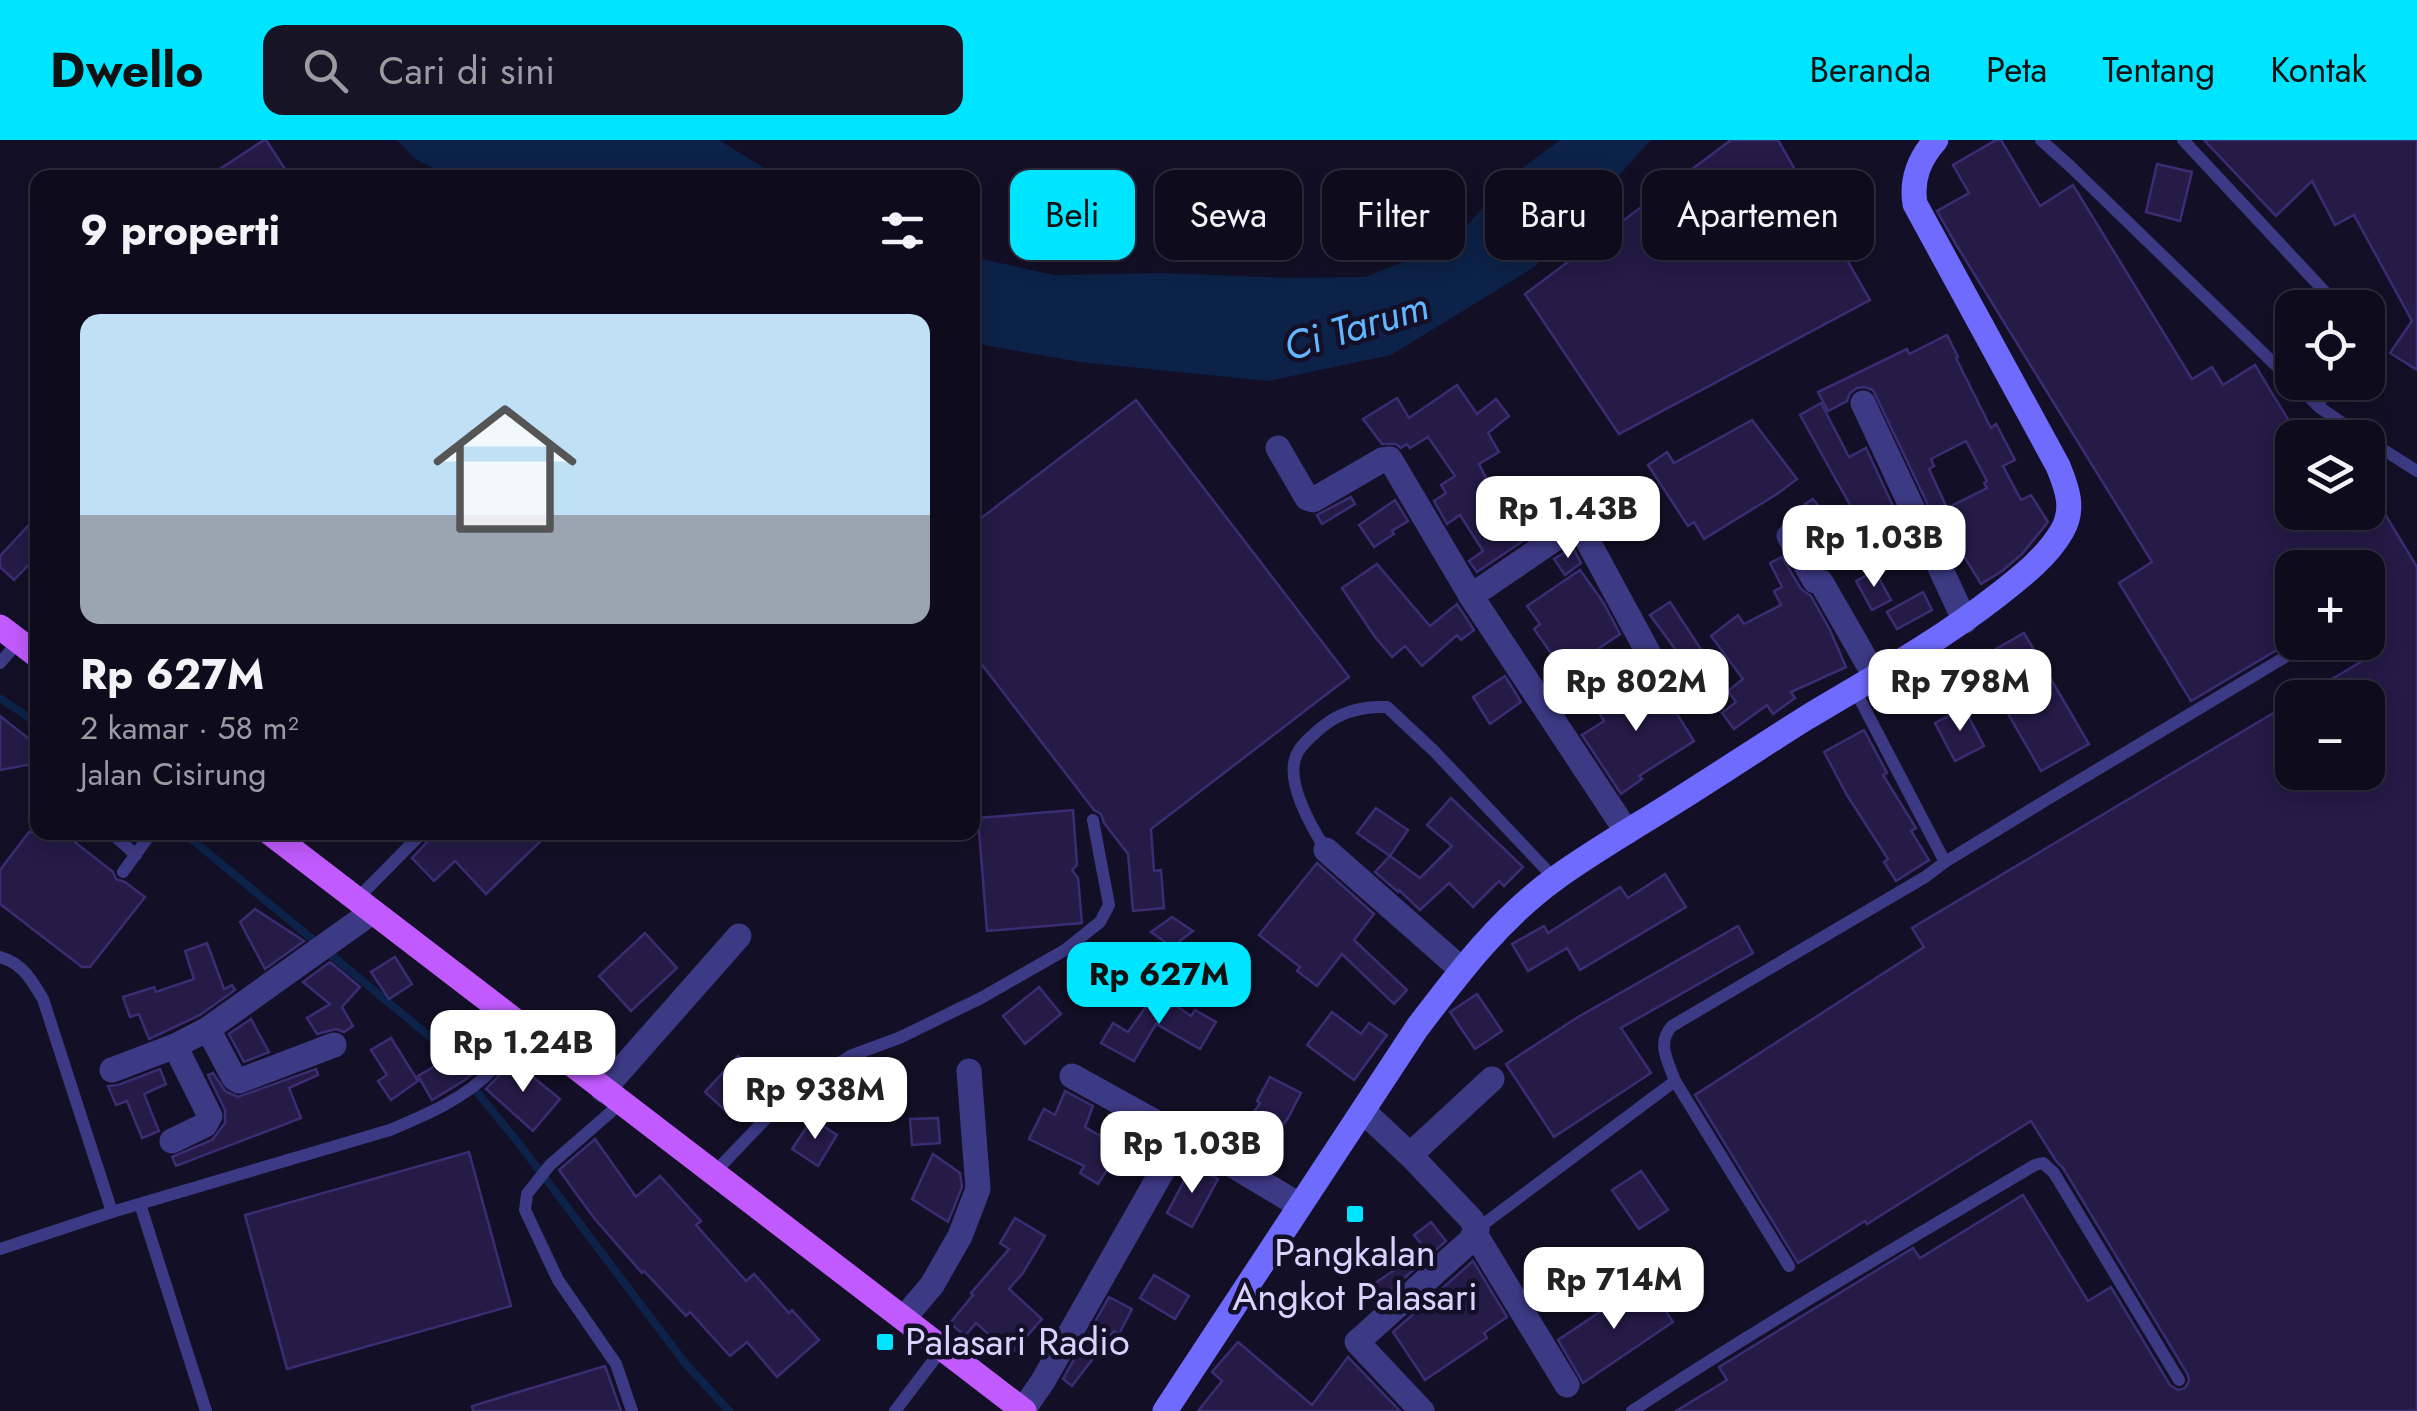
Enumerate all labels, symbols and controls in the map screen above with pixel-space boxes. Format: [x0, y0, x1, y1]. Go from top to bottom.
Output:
search box [263, 25, 963, 115]
text: Dwello [50, 36, 203, 105]
icon: search [298, 43, 353, 98]
text: Cari di sini [378, 43, 555, 98]
text: Beranda [1809, 45, 1931, 95]
text: Peta [1986, 45, 2047, 95]
text: Tentang [2102, 45, 2215, 95]
text: Kontak [2270, 45, 2367, 95]
chip: Beli [1010, 170, 1135, 260]
chip: Sewa [1155, 170, 1302, 260]
chip: Filter [1322, 170, 1465, 260]
chip: Baru [1485, 170, 1622, 260]
chip: Apartemen [1642, 170, 1874, 260]
text: 9 properti [80, 200, 280, 261]
icon: filters [875, 203, 930, 258]
water label: Ci Tarum [1276, 277, 1436, 375]
map controls [2275, 290, 2385, 790]
button: locate [2275, 290, 2385, 400]
icon: home [415, 379, 595, 559]
button: layers [2275, 420, 2385, 530]
pin: Rp 1.43B [1465, 476, 1671, 561]
text: Rp 1.43B [1498, 485, 1638, 531]
pin: Rp 1.03B [1771, 505, 1977, 590]
text: Rp 1.03B [1805, 514, 1943, 560]
button: + [2275, 550, 2385, 660]
text: Rp 627M [80, 644, 264, 705]
pin: Rp 802M [1544, 649, 1728, 734]
pin: Rp 798M [1868, 649, 2052, 734]
text: Rp 802M [1566, 658, 1706, 704]
text: Rp 798M [1890, 658, 2030, 704]
button: − [2275, 680, 2385, 790]
text: 2 kamar · 58 m² [80, 705, 299, 751]
text: Jalan Cisirung [80, 751, 267, 797]
pin: Rp 627M [1067, 942, 1251, 1027]
text: Rp 627M [1089, 951, 1229, 997]
pin: Rp 1.24B [420, 1010, 626, 1095]
text: Rp 1.24B [452, 1019, 594, 1065]
pin: Rp 938M [723, 1057, 907, 1142]
text: Rp 938M [745, 1066, 885, 1112]
pin: Rp 1.03B [1089, 1111, 1295, 1196]
text: Rp 1.03B [1123, 1120, 1261, 1166]
marker: Pangkalan Angkot Palasari [1344, 1203, 1366, 1225]
place label: Pangkalan Angkot Palasari [1232, 1225, 1478, 1324]
pin: Rp 714M [1522, 1247, 1706, 1332]
text: Rp 714M [1546, 1256, 1682, 1302]
place label: Palasari Radio [905, 1314, 1130, 1369]
marker: Palasari Radio [874, 1331, 896, 1353]

